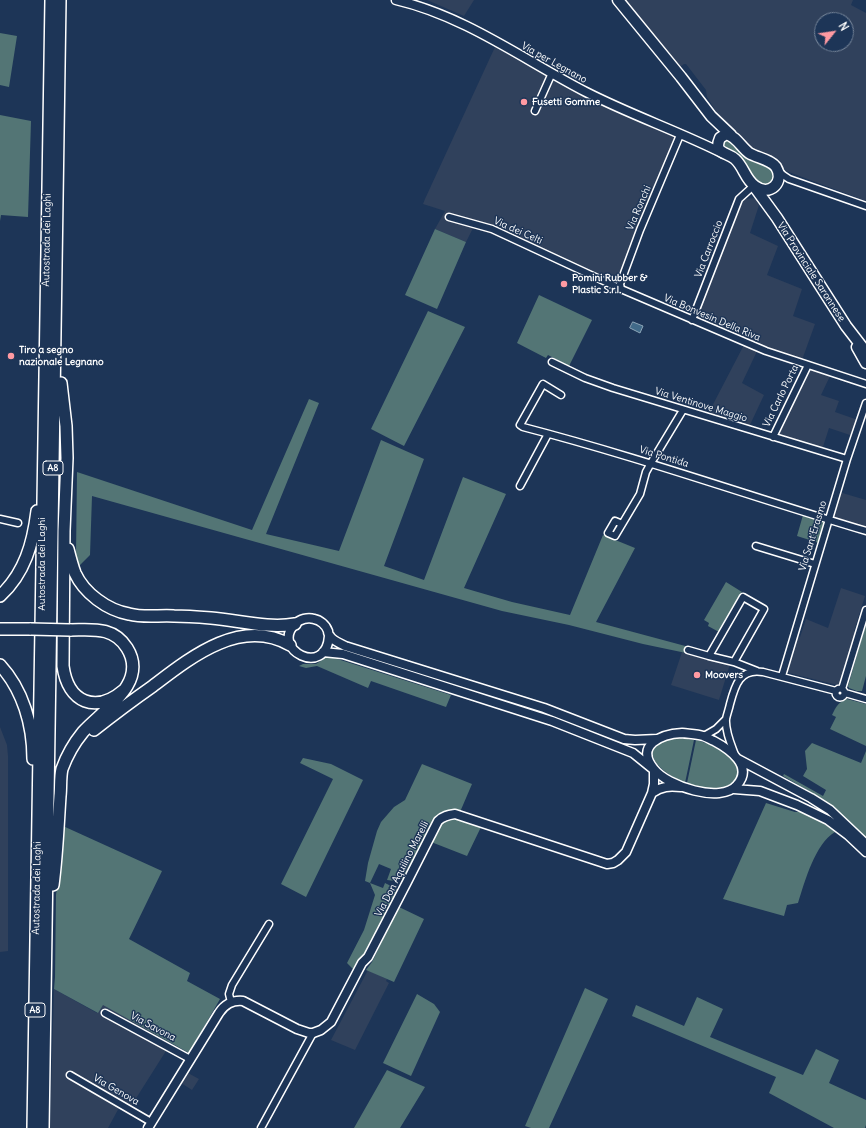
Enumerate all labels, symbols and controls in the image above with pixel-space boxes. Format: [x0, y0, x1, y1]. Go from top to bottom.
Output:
north arrow [814, 12, 854, 52]
text: N [836, 20, 851, 33]
street label: Via per Legnano [519, 40, 589, 86]
place label: Fusetti Gomme [532, 96, 600, 108]
marker: Fusetti Gomme [519, 97, 529, 107]
street label: Via Ronchi [624, 184, 654, 232]
street label: Autostrada dei Laghi [40, 193, 54, 287]
street label: Via dei Celti [492, 215, 544, 247]
street label: Via Carroccio [693, 219, 725, 279]
street label: Via Provinciale Saronnese [774, 220, 848, 324]
place label: Pomini Rubber & Plastic S.r.l. [572, 272, 648, 296]
marker: Pomini Rubber & Plastic S.r.l. [559, 279, 569, 289]
street label: Via Bonvesin Della Riva [662, 292, 762, 344]
place label: Tiro a segno nazionale Legnano [19, 344, 104, 368]
marker: Tiro a segno nazionale Legnano [6, 351, 16, 361]
street label: Via Carlo Porta [761, 363, 801, 429]
street label: Via Ventinove Maggio [653, 385, 749, 425]
street label: Via Pontida [638, 444, 690, 470]
road number: A8 [43, 461, 63, 475]
street label: Via Sant'Erasmo [797, 499, 829, 573]
street label: Autostrada dei Laghi [36, 517, 48, 611]
place label: Moovers [705, 669, 743, 681]
marker: Moovers [692, 670, 702, 680]
street label: Via Don Aquilino Marelli [373, 819, 431, 919]
street label: Autostrada dei Laghi [30, 841, 44, 935]
road number: A8 [25, 1003, 45, 1017]
street label: Via Savona [128, 1010, 178, 1044]
street label: Via Genova [91, 1072, 141, 1108]

